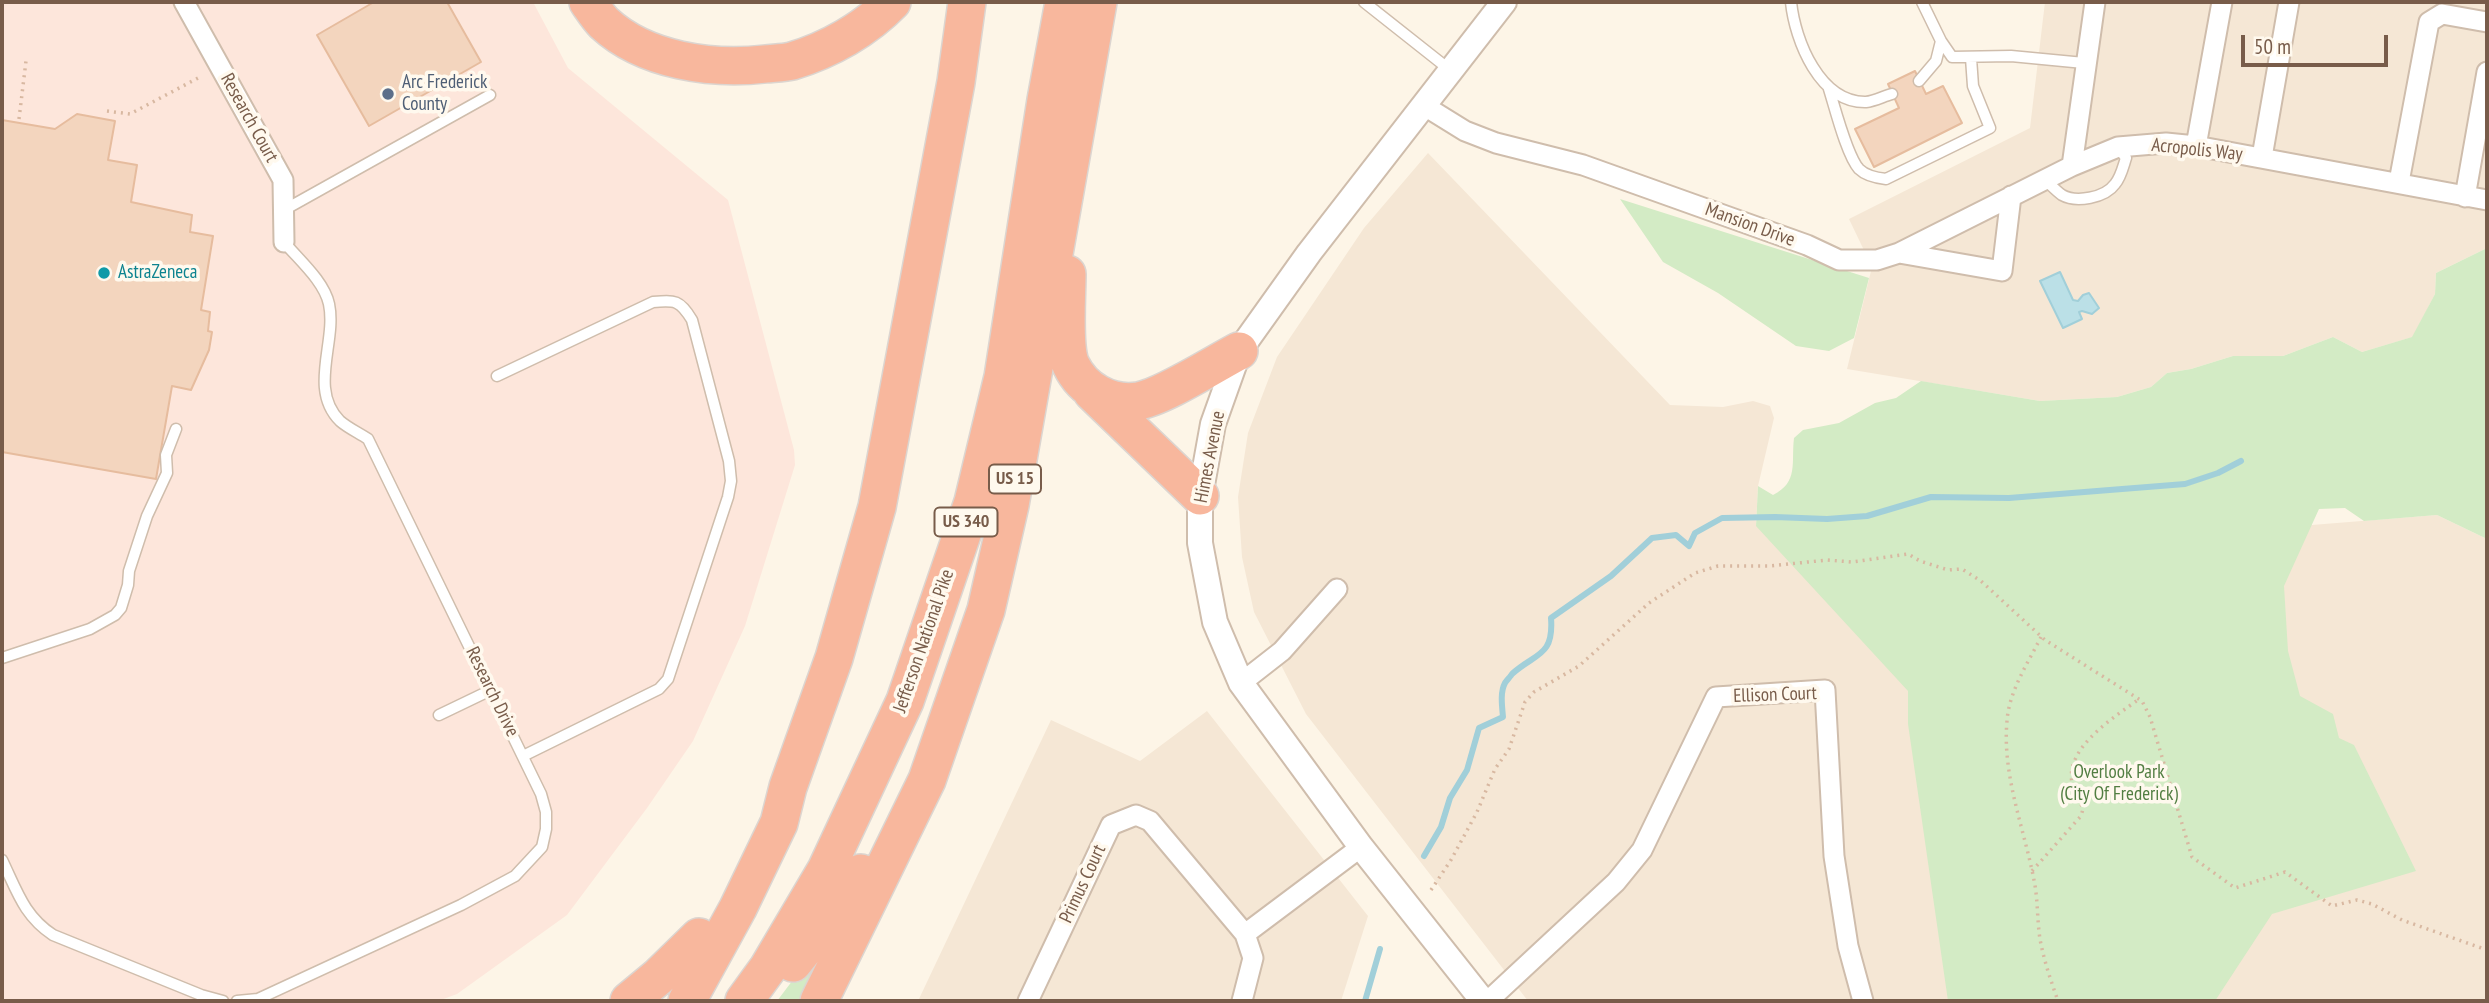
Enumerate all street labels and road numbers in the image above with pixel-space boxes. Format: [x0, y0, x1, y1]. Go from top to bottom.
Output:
street label: Research Court [215, 70, 283, 166]
street label: Acropolis Way [2150, 134, 2244, 166]
street label: Mansion Drive [1702, 198, 1798, 252]
street label: Himes Avenue [1190, 409, 1230, 505]
road number: US 15 [989, 464, 1041, 494]
road number: US 340 [934, 508, 998, 536]
street label: Jefferson National Pike [889, 567, 959, 715]
street label: Research Drive [460, 643, 524, 741]
street label: Ellison Court [1733, 682, 1817, 708]
street label: Primus Court [1055, 841, 1111, 927]

